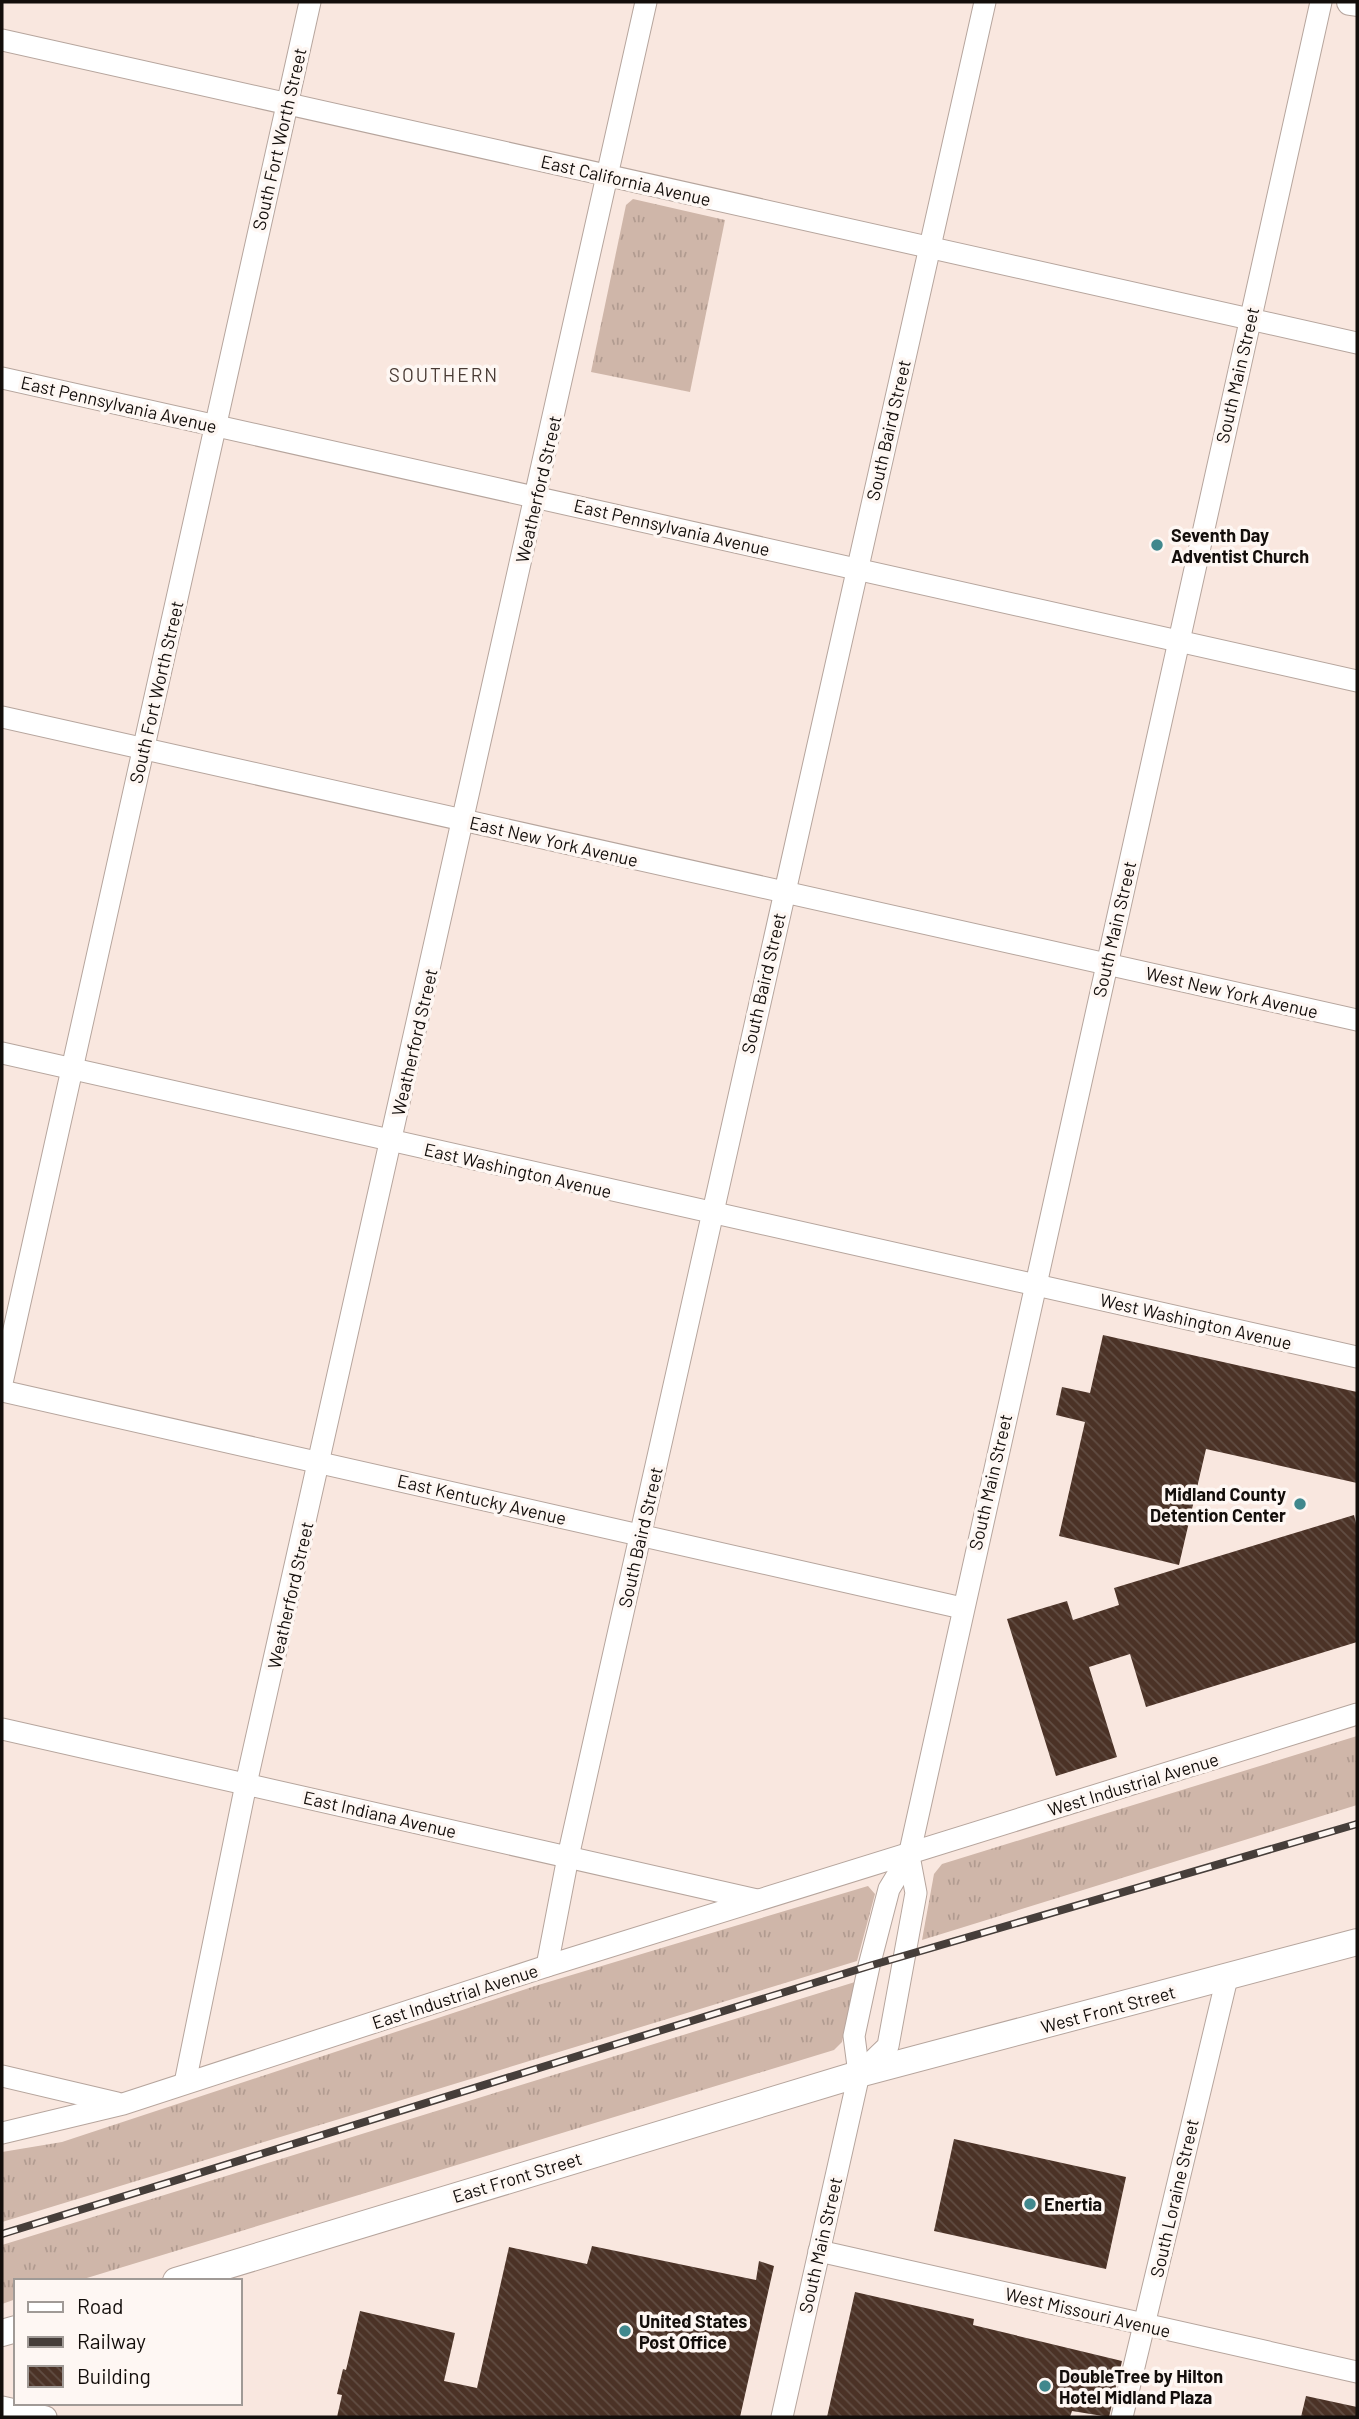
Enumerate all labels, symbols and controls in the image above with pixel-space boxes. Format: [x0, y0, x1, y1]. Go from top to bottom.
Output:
street label: South Fort Worth Street [247, 46, 311, 232]
street label: East California Avenue [539, 150, 713, 210]
street label: South Main Street [1211, 305, 1263, 445]
street label: South Baird Street [861, 357, 915, 503]
district label: SOUTHERN [389, 363, 499, 386]
street label: East Pennsylvania Avenue [19, 371, 219, 437]
street label: Weatherford Street [510, 413, 566, 565]
street label: East Pennsylvania Avenue [572, 494, 772, 560]
place label: Seventh Day Adventist Church [1171, 524, 1309, 567]
marker: Seventh Day Adventist Church [1149, 537, 1165, 553]
street label: South Fort Worth Street [124, 599, 188, 785]
street label: East New York Avenue [468, 811, 640, 871]
street label: South Main Street [1088, 859, 1140, 999]
street label: South Baird Street [736, 910, 790, 1056]
street label: West New York Avenue [1144, 961, 1320, 1023]
street label: Weatherford Street [386, 966, 442, 1118]
street label: East Washington Avenue [422, 1138, 614, 1202]
street label: West Washington Avenue [1098, 1288, 1294, 1354]
street label: South Main Street [964, 1412, 1016, 1552]
street label: South Baird Street [613, 1464, 667, 1610]
street label: East Kentucky Avenue [395, 1469, 569, 1529]
place label: Midland County Detention Center [1150, 1483, 1286, 1526]
marker: Midland County Detention Center [1292, 1496, 1308, 1512]
street label: Weatherford Street [262, 1519, 318, 1671]
street label: West Industrial Avenue [1045, 1748, 1221, 1820]
street label: East Indiana Avenue [301, 1786, 459, 1842]
street label: East Industrial Avenue [369, 1959, 541, 2033]
street label: West Front Street [1038, 1980, 1178, 2038]
street label: South Loraine Street [1145, 2117, 1203, 2279]
street label: East Front Street [450, 2147, 584, 2207]
street label: South Main Street [794, 2175, 846, 2315]
place label: Enertia [1044, 2193, 1102, 2215]
marker: Enertia [1022, 2196, 1038, 2212]
legend [14, 2279, 242, 2405]
street label: West Missouri Avenue [1003, 2282, 1173, 2342]
text: Road [77, 2293, 123, 2318]
place label: United States Post Office [639, 2310, 747, 2353]
marker: United States Post Office [617, 2323, 633, 2339]
text: Railway [77, 2328, 146, 2353]
text: Building [77, 2363, 151, 2388]
place label: DoubleTree by Hilton Hotel Midland Plaza [1059, 2365, 1223, 2408]
marker: DoubleTree by Hilton Hotel Midland Plaza [1037, 2378, 1053, 2394]

